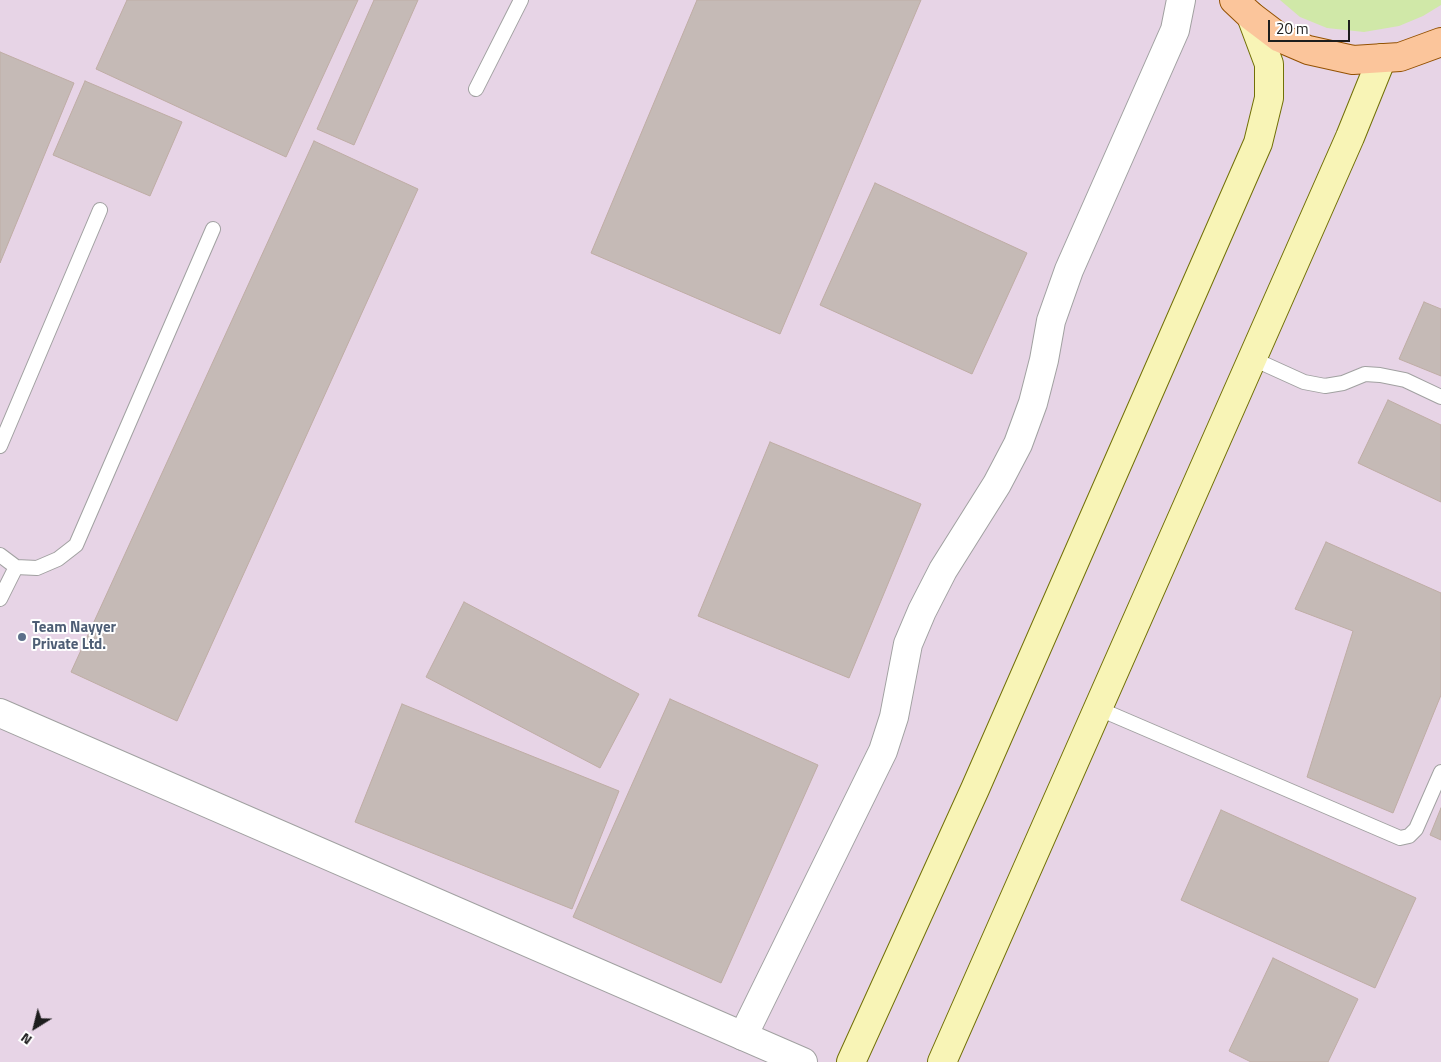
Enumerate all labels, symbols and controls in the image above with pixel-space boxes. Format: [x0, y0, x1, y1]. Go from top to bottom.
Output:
scale bar [1271, 10, 1354, 42]
text: 20 m [1276, 17, 1309, 40]
place label: Team Nayyer Private Ltd. [32, 619, 116, 654]
marker: Team Nayyer Private Ltd. [16, 631, 28, 643]
north arrow [10, 1002, 60, 1052]
text: N [16, 1028, 36, 1051]

